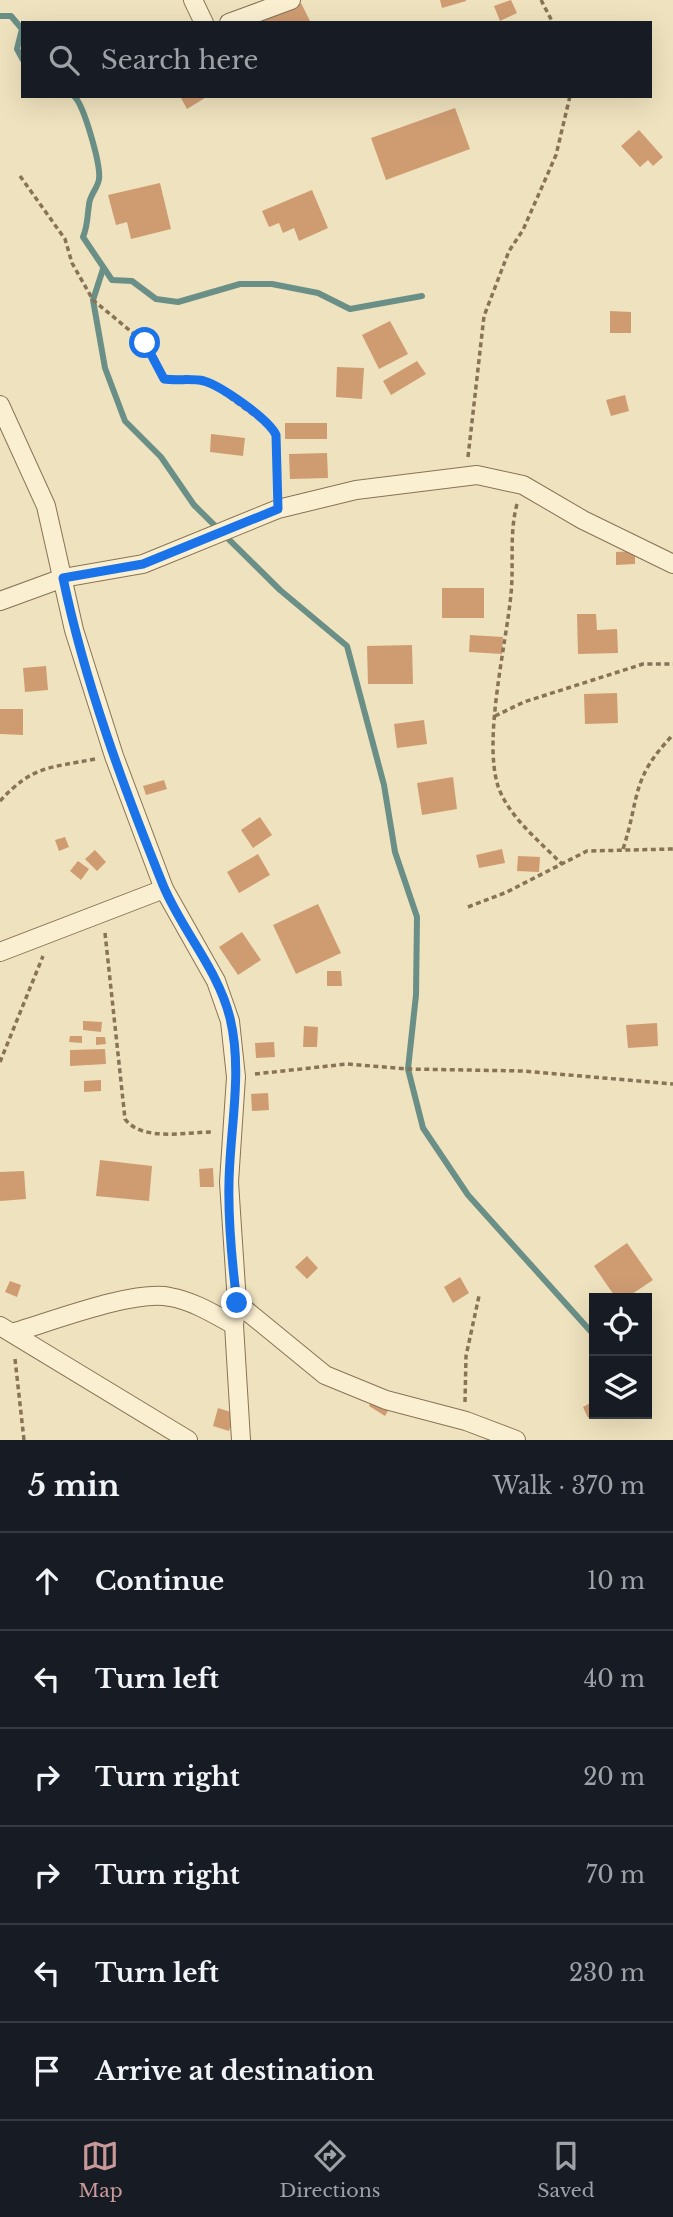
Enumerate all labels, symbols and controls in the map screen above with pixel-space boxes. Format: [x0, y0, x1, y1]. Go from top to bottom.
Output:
search box [21, 21, 652, 98]
icon: search [45, 41, 83, 79]
text: Search here [101, 44, 258, 76]
route start [129, 327, 160, 358]
route end [221, 1287, 252, 1318]
map controls [589, 1293, 652, 1419]
button: locate [589, 1293, 652, 1356]
button: layers [589, 1356, 652, 1419]
text: 5 min [28, 1467, 120, 1504]
text: Walk · 370 m [493, 1472, 645, 1500]
icon: ahead [28, 1562, 66, 1600]
text: Continue [95, 1565, 224, 1597]
text: 10 m [587, 1567, 645, 1595]
icon: left [28, 1660, 66, 1698]
text: Turn left [95, 1663, 219, 1695]
text: 40 m [584, 1665, 645, 1693]
icon: right [28, 1758, 66, 1796]
text: Turn right [95, 1761, 240, 1793]
text: 20 m [583, 1763, 645, 1791]
icon: right [28, 1856, 66, 1894]
text: Turn right [95, 1859, 240, 1891]
text: 70 m [586, 1861, 645, 1889]
icon: left [28, 1954, 66, 1992]
text: Turn left [95, 1957, 219, 1989]
text: 230 m [569, 1959, 645, 1987]
icon: arrive [28, 2052, 66, 2090]
text: Arrive at destination [95, 2055, 375, 2087]
tab: Map [78, 2137, 123, 2202]
tab: Directions [279, 2137, 380, 2202]
tab: Saved [537, 2137, 595, 2202]

